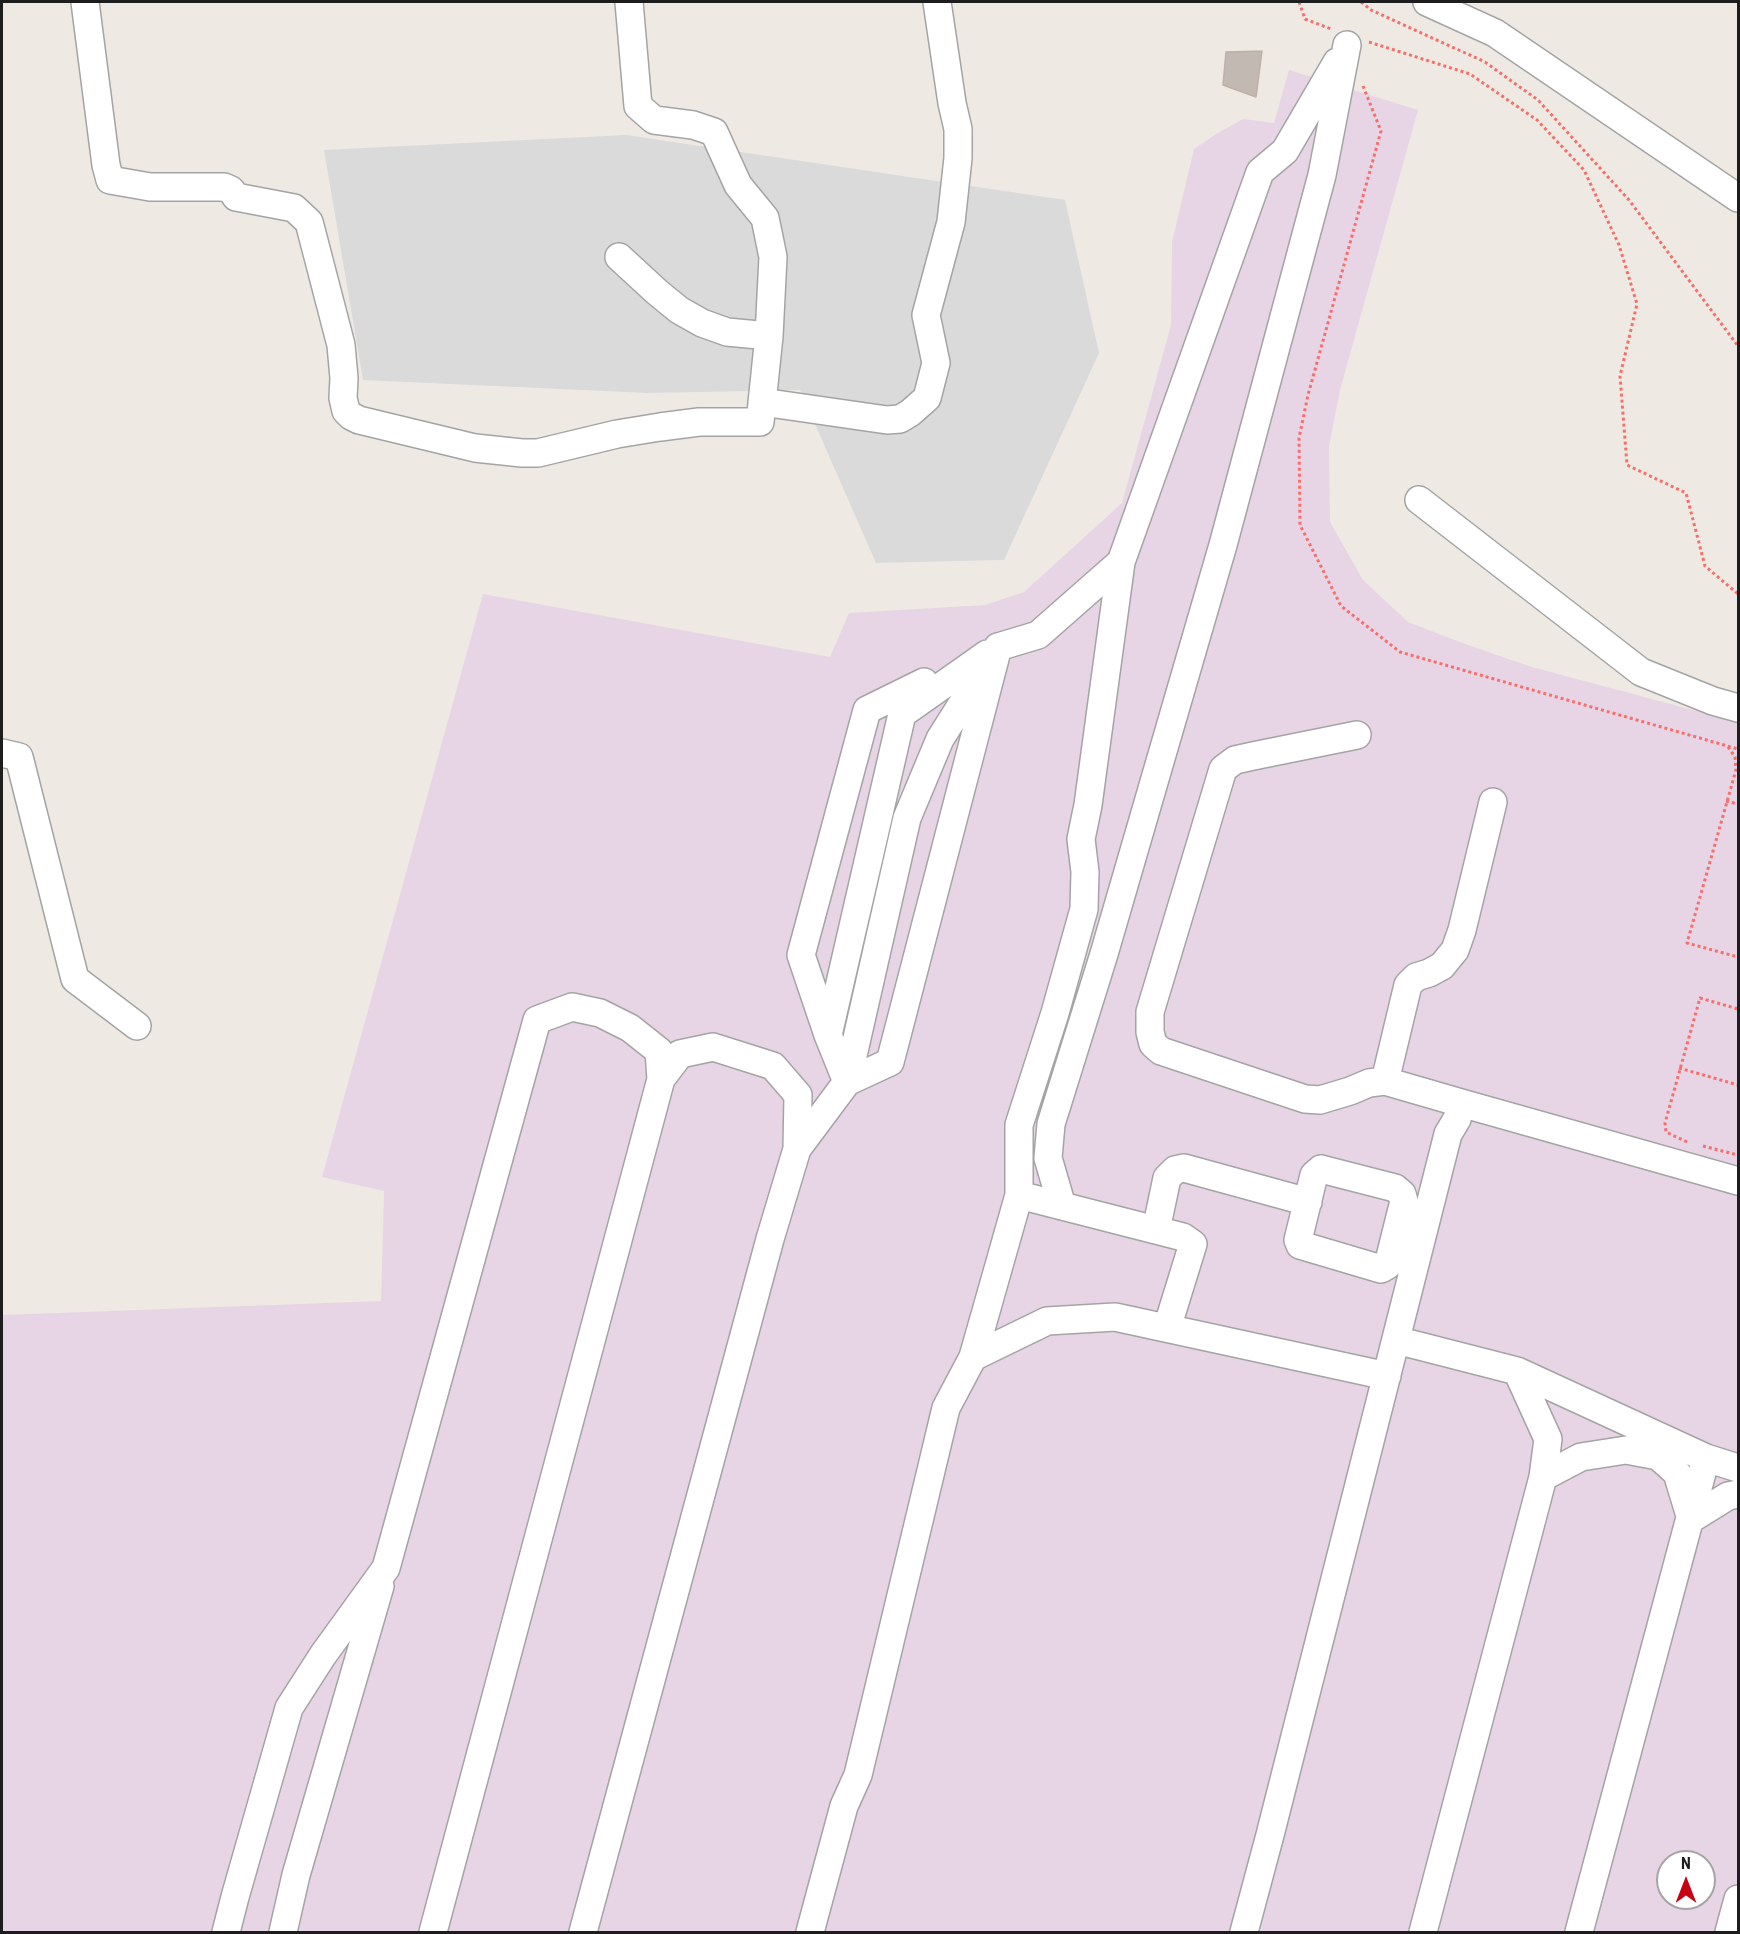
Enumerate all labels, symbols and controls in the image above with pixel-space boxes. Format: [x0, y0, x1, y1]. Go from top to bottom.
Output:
north arrow [1656, 1850, 1716, 1910]
text: N [1681, 1854, 1691, 1873]

